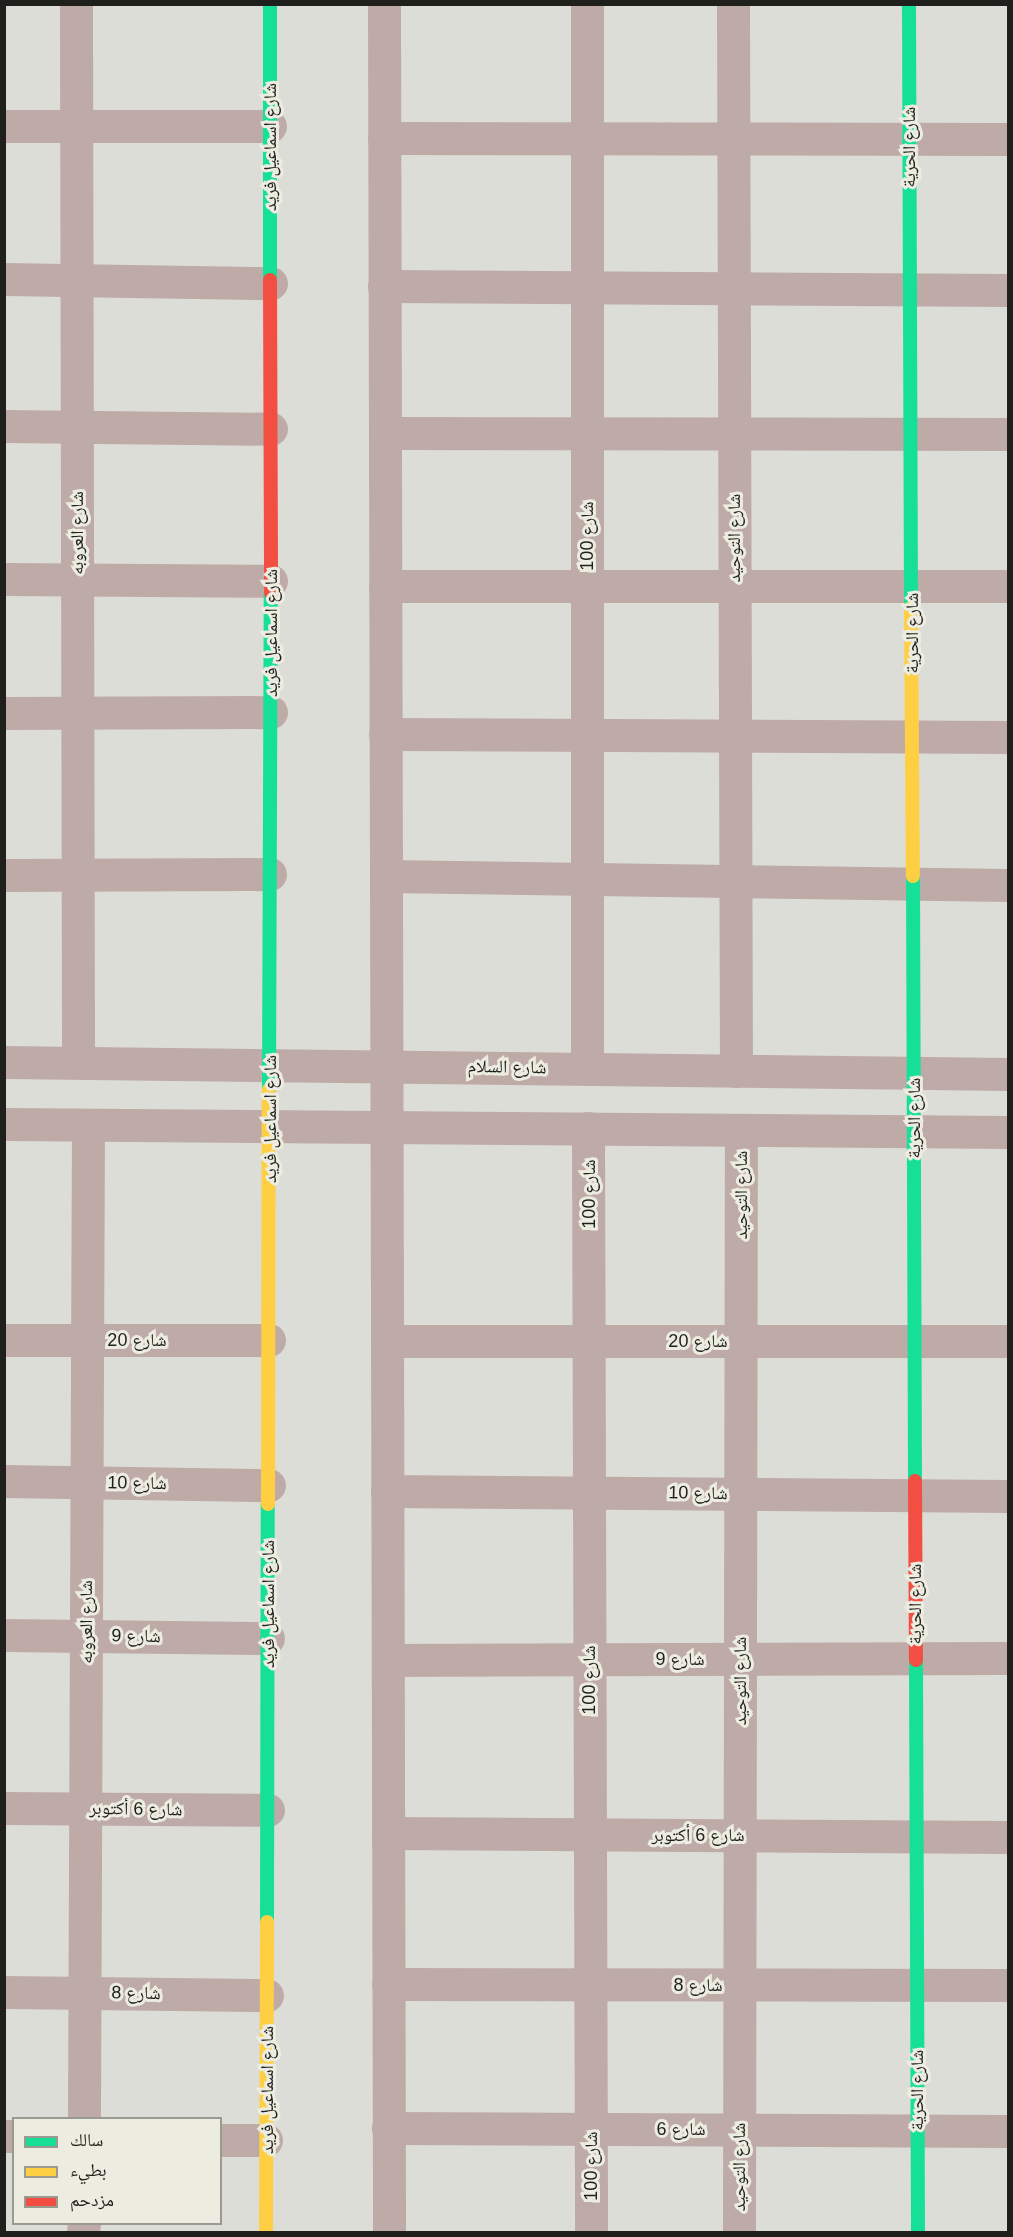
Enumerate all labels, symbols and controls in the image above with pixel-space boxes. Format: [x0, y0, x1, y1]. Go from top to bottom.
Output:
street label: شارع اسماعيل فريد [259, 83, 281, 211]
street label: شارع الحرية [898, 107, 920, 187]
street label: شارع العروبه [66, 491, 88, 575]
street label: شارع التوحيد [723, 494, 745, 582]
street label: شارع 100 [576, 501, 598, 571]
street label: شارع اسماعيل فريد [260, 569, 282, 697]
street label: شارع الحرية [901, 593, 923, 673]
street label: شارع اسماعيل فريد [259, 1055, 281, 1183]
street label: شارع السلام [467, 1056, 547, 1078]
street label: شارع الحرية [903, 1078, 925, 1158]
street label: شارع التوحيد [730, 1151, 752, 1239]
street label: شارع 100 [578, 1159, 600, 1229]
street label: شارع 20 [107, 1329, 167, 1351]
street label: شارع 20 [668, 1330, 728, 1352]
street label: شارع 10 [107, 1472, 167, 1494]
street label: شارع 10 [668, 1482, 728, 1504]
street label: شارع اسماعيل فريد [257, 1540, 279, 1668]
street label: شارع الحرية [904, 1564, 926, 1644]
street label: شارع العروبه [75, 1580, 97, 1664]
street label: شارع 9 [111, 1625, 161, 1647]
street label: شارع التوحيد [729, 1637, 751, 1725]
street label: شارع 100 [578, 1645, 600, 1715]
street label: شارع 9 [655, 1648, 705, 1670]
street label: شارع 6 أكتوبر [89, 1797, 183, 1821]
street label: شارع 6 أكتوبر [651, 1824, 745, 1846]
street label: شارع 8 [673, 1974, 723, 1996]
street label: شارع 8 [111, 1982, 161, 2004]
street label: شارع اسماعيل فريد [256, 2026, 278, 2154]
street label: شارع الحرية [906, 2050, 928, 2130]
legend [12, 2117, 222, 2225]
street label: شارع 6 [656, 2118, 706, 2140]
street label: شارع التوحيد [728, 2123, 750, 2211]
text: سالك [70, 2130, 103, 2150]
street label: شارع 100 [580, 2131, 602, 2201]
text: بطيء [70, 2160, 107, 2180]
text: مزدحم [70, 2190, 114, 2210]

